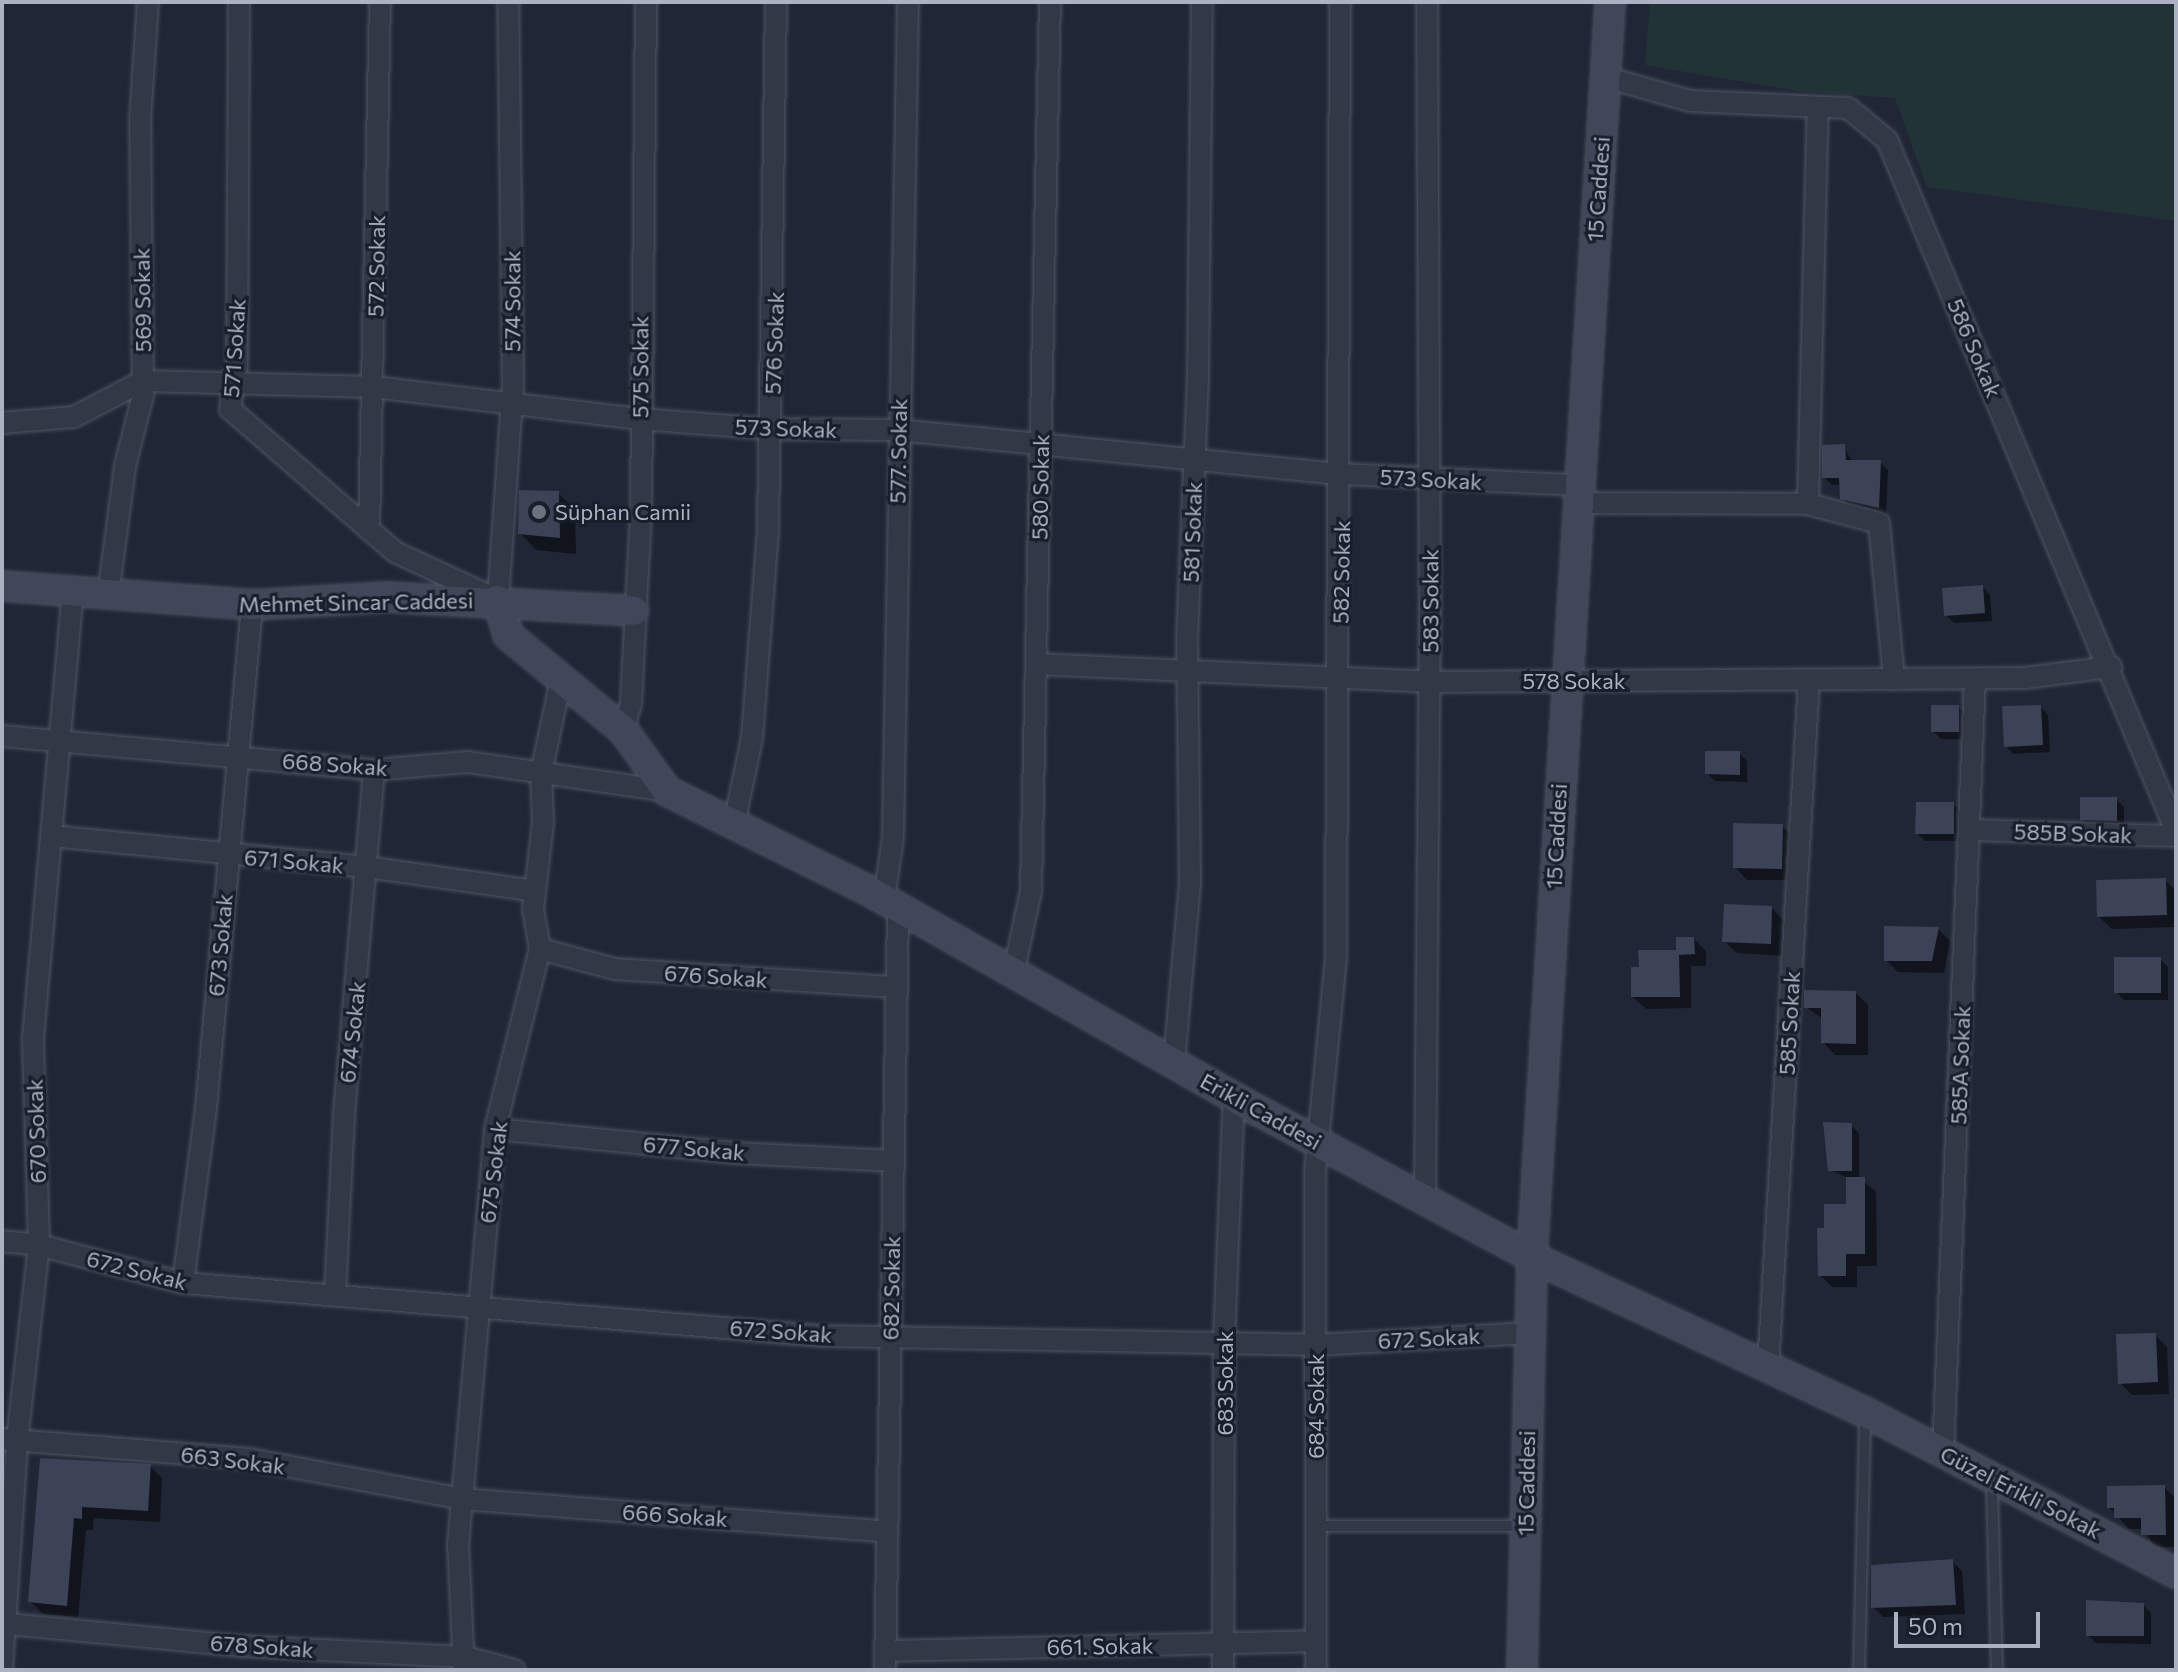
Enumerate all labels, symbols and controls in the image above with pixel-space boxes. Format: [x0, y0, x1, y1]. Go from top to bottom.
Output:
street label: 15 Caddesi [1581, 135, 1615, 243]
street label: 572 Sokak [362, 215, 390, 317]
street label: 569 Sokak [128, 247, 156, 353]
street label: 574 Sokak [499, 250, 525, 352]
street label: 576 Sokak [759, 291, 789, 395]
street label: 586 Sokak [1942, 295, 2008, 401]
street label: 571 Sokak [217, 298, 251, 398]
street label: 575 Sokak [627, 316, 653, 418]
street label: 577. Sokak [884, 398, 912, 504]
street label: 573 Sokak [734, 413, 838, 443]
street label: 580 Sokak [1026, 434, 1054, 540]
street label: 573 Sokak [1379, 463, 1483, 495]
street label: 581 Sokak [1177, 481, 1207, 583]
place label: Süphan Camii [555, 499, 691, 525]
marker: Süphan Camii [530, 503, 548, 521]
street label: 582 Sokak [1327, 520, 1355, 624]
street label: 583 Sokak [1417, 549, 1443, 653]
street label: Mehmet Sincar Caddesi [238, 587, 474, 617]
street label: 578 Sokak [1522, 668, 1626, 694]
street label: 668 Sokak [281, 747, 389, 781]
street label: 15 Caddesi [1540, 783, 1572, 889]
street label: 585B Sokak [2013, 818, 2133, 848]
street label: 671 Sokak [243, 843, 345, 879]
street label: 673 Sokak [202, 893, 238, 997]
street label: 676 Sokak [663, 959, 769, 993]
street label: 585 Sokak [1773, 970, 1805, 1076]
street label: 674 Sokak [334, 980, 370, 1084]
street label: 585A Sokak [1945, 1005, 1975, 1125]
street label: Erikli Caddesi [1196, 1067, 1326, 1155]
street label: 670 Sokak [21, 1078, 51, 1184]
street label: 675 Sokak [474, 1119, 512, 1225]
street label: 677 Sokak [642, 1130, 746, 1166]
street label: 682 Sokak [877, 1236, 905, 1340]
street label: 672 Sokak [84, 1245, 190, 1295]
street label: 672 Sokak [729, 1314, 833, 1348]
street label: 672 Sokak [1377, 1322, 1481, 1354]
street label: 683 Sokak [1212, 1331, 1238, 1435]
street label: 684 Sokak [1303, 1353, 1329, 1459]
street label: 15 Caddesi [1512, 1430, 1540, 1536]
street label: Güzel Erikli Sokak [1936, 1440, 2106, 1544]
street label: 663 Sokak [179, 1441, 287, 1479]
street label: 666 Sokak [621, 1498, 729, 1532]
scale bar [1898, 1596, 2044, 1646]
text: 50 m [1908, 1611, 1963, 1640]
street label: 678 Sokak [209, 1629, 315, 1663]
street label: 661. Sokak [1046, 1632, 1154, 1660]

